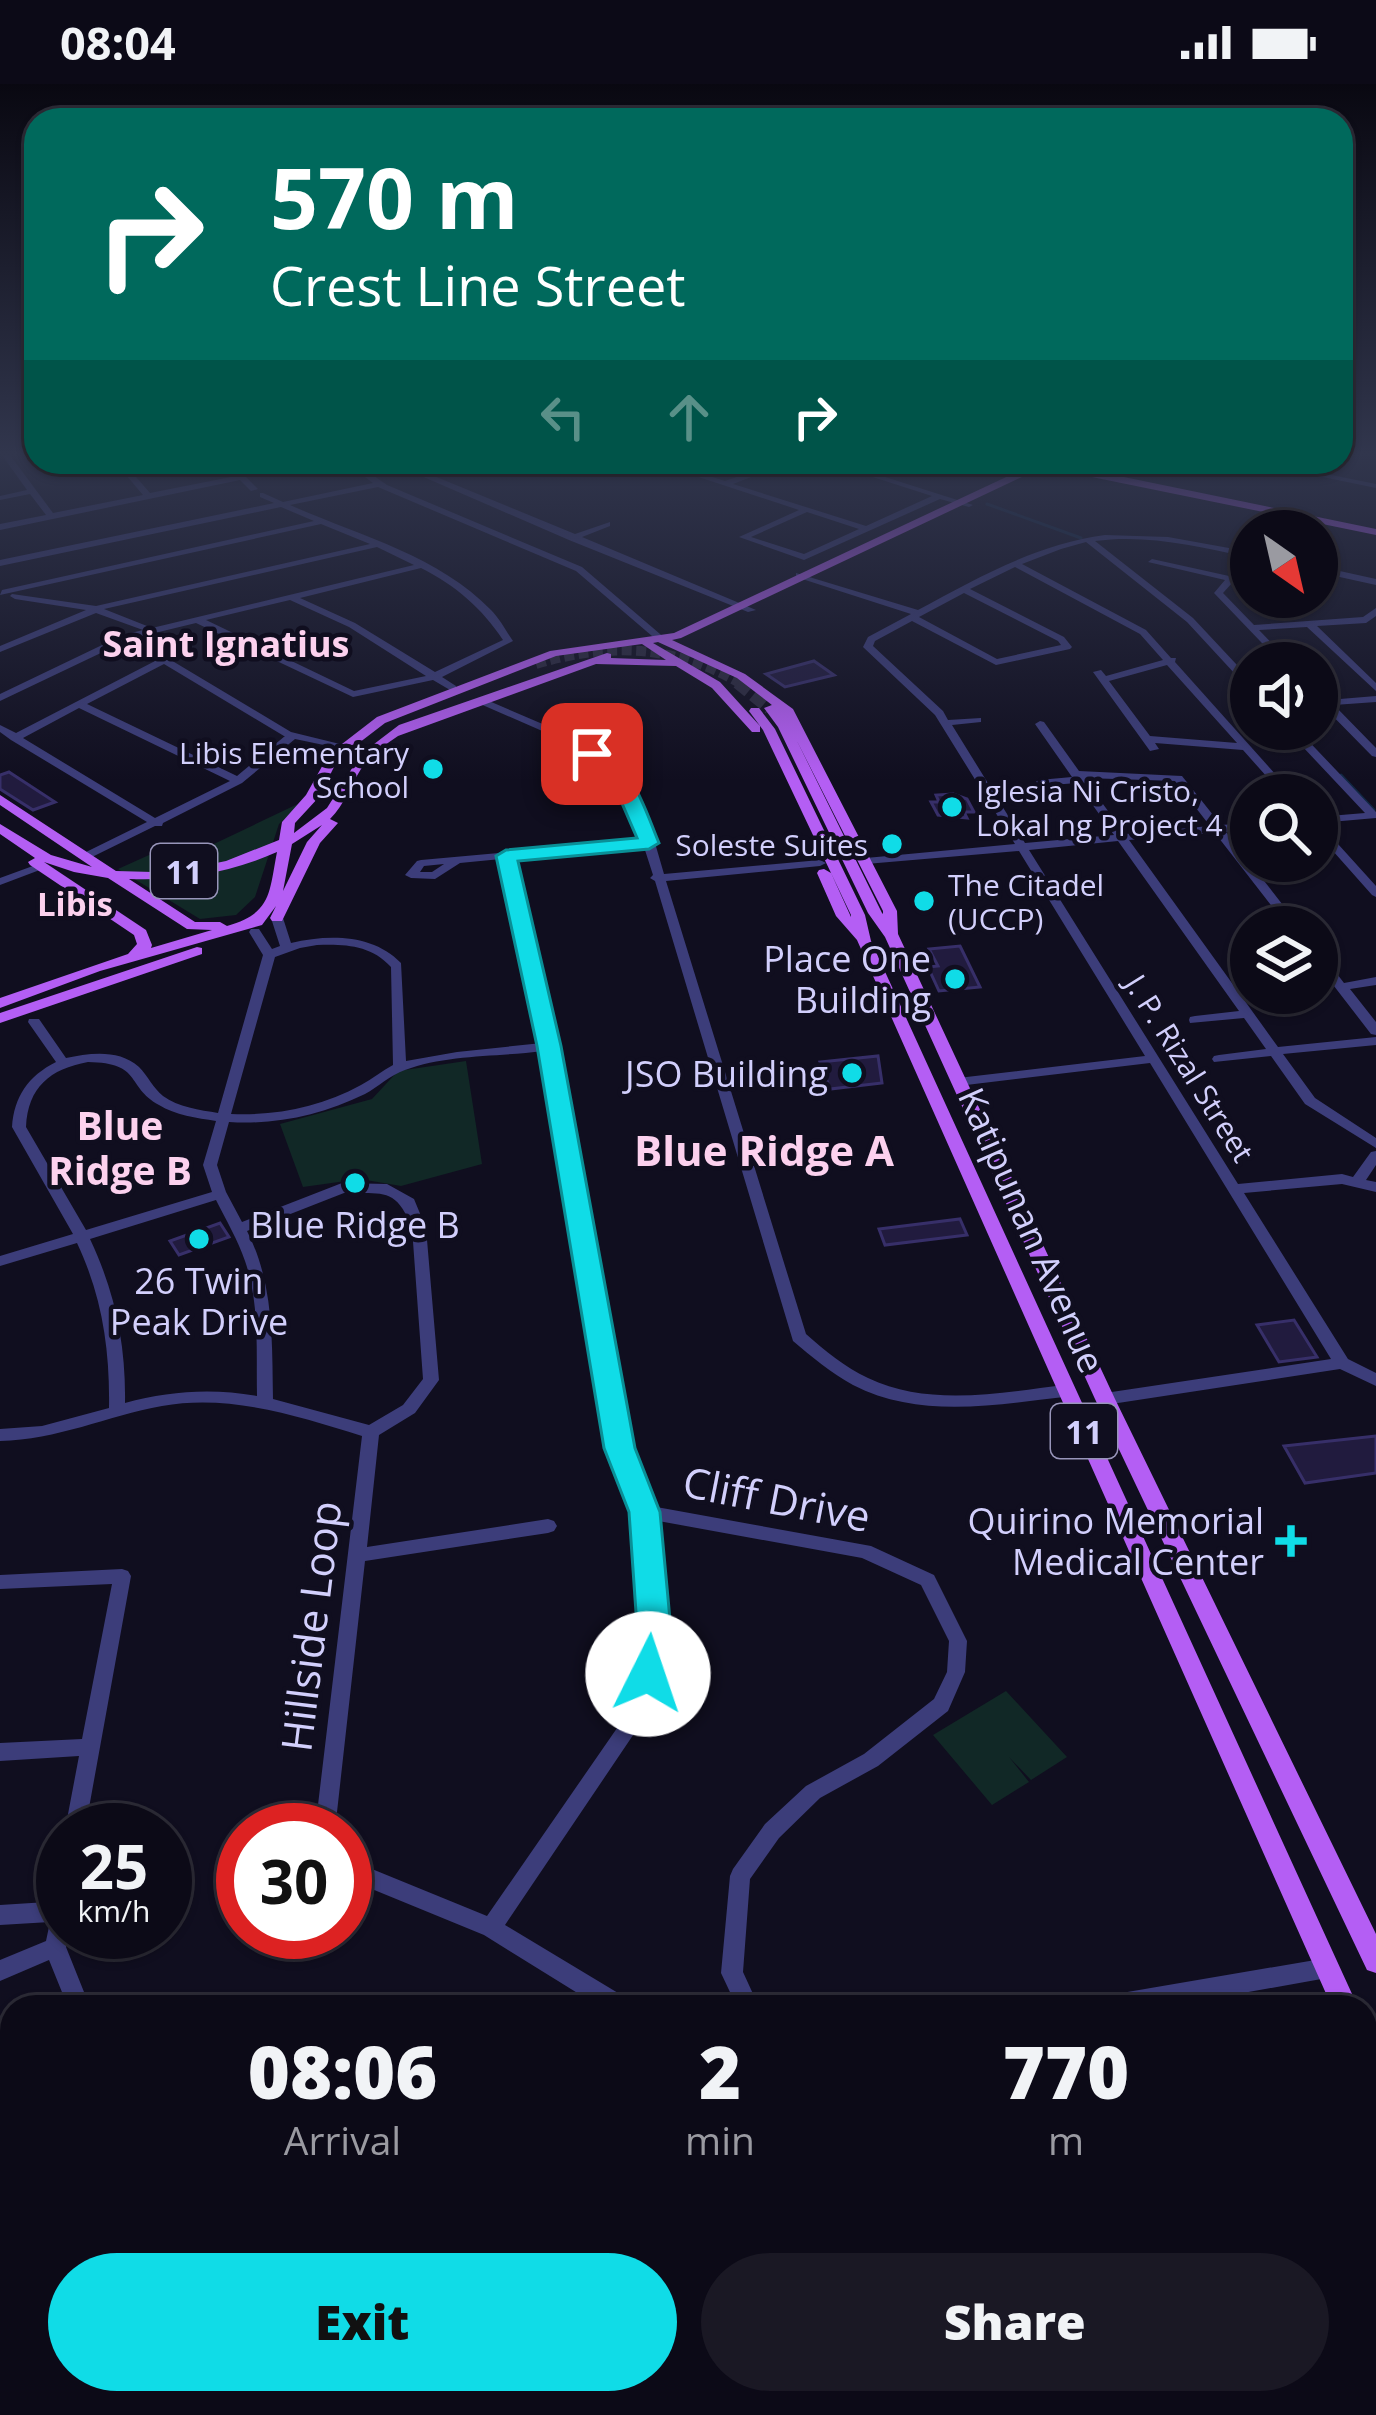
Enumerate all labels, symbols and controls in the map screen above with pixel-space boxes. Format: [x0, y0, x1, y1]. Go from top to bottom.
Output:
text: 08:04 [60, 12, 176, 73]
text: 570 m [270, 139, 518, 254]
icon: right [72, 156, 228, 312]
text: Crest Line Street [270, 248, 686, 322]
icon: left [530, 384, 596, 450]
icon: ahead [656, 384, 722, 450]
icon: right [782, 384, 848, 450]
north arrow [1230, 510, 1338, 618]
map controls [1230, 510, 1338, 1014]
district label: Saint Ignatius [102, 619, 350, 668]
button: sound [1230, 642, 1338, 750]
pin [541, 703, 643, 805]
icon: arrive [559, 721, 625, 787]
place label: Libis Elementary School [179, 732, 410, 807]
marker: Libis Elementary School [420, 756, 446, 782]
place label: Iglesia Ni Cristo, Lokal ng Project 4 [976, 770, 1223, 845]
button: search [1230, 774, 1338, 882]
marker: Iglesia Ni Cristo, Lokal ng Project 4 [939, 794, 965, 820]
place label: Soleste Suites [675, 824, 868, 865]
marker: Soleste Suites [879, 831, 905, 857]
road number: 11 [151, 844, 217, 898]
place label: The Citadel (UCCP) [948, 864, 1104, 939]
district label: Libis [37, 881, 113, 926]
marker: The Citadel (UCCP) [911, 888, 937, 914]
button: layers [1230, 906, 1338, 1014]
place label: Place One Building [763, 934, 931, 1024]
street label: J. P. Rizal Street [1114, 964, 1264, 1169]
marker: Place One Building [942, 966, 968, 992]
place label: JSO Building [622, 1049, 828, 1098]
marker: JSO Building [839, 1060, 865, 1086]
street label: Katipunan Avenue [947, 1080, 1117, 1380]
district label: Blue Ridge B [48, 1098, 192, 1196]
district label: Blue Ridge A [634, 1121, 894, 1178]
marker: Blue Ridge B [342, 1170, 368, 1196]
place label: Blue Ridge B [250, 1200, 460, 1249]
marker: 26 Twin Peak Drive [186, 1226, 212, 1252]
place label: 26 Twin Peak Drive [110, 1256, 288, 1346]
road number: 11 [1051, 1404, 1117, 1458]
street label: Cliff Drive [678, 1452, 876, 1544]
place label: Quirino Memorial Medical Center [967, 1496, 1264, 1586]
street label: Hillside Loop [266, 1498, 354, 1754]
marker: Quirino Memorial Medical Center [1275, 1525, 1307, 1557]
position arrow [585, 1611, 711, 1737]
speed limit sign: 30 [216, 1803, 372, 1959]
text: 25 [80, 1825, 148, 1907]
text: km/h [78, 1890, 150, 1931]
text: 08:06 [248, 2022, 437, 2120]
text: 2 [699, 2022, 741, 2120]
text: 770 [1003, 2022, 1129, 2120]
text: Arrival [284, 2113, 401, 2166]
text: min [685, 2113, 755, 2166]
text: m [1048, 2113, 1084, 2166]
button: Exit [48, 2253, 677, 2391]
button: Share [701, 2253, 1329, 2391]

